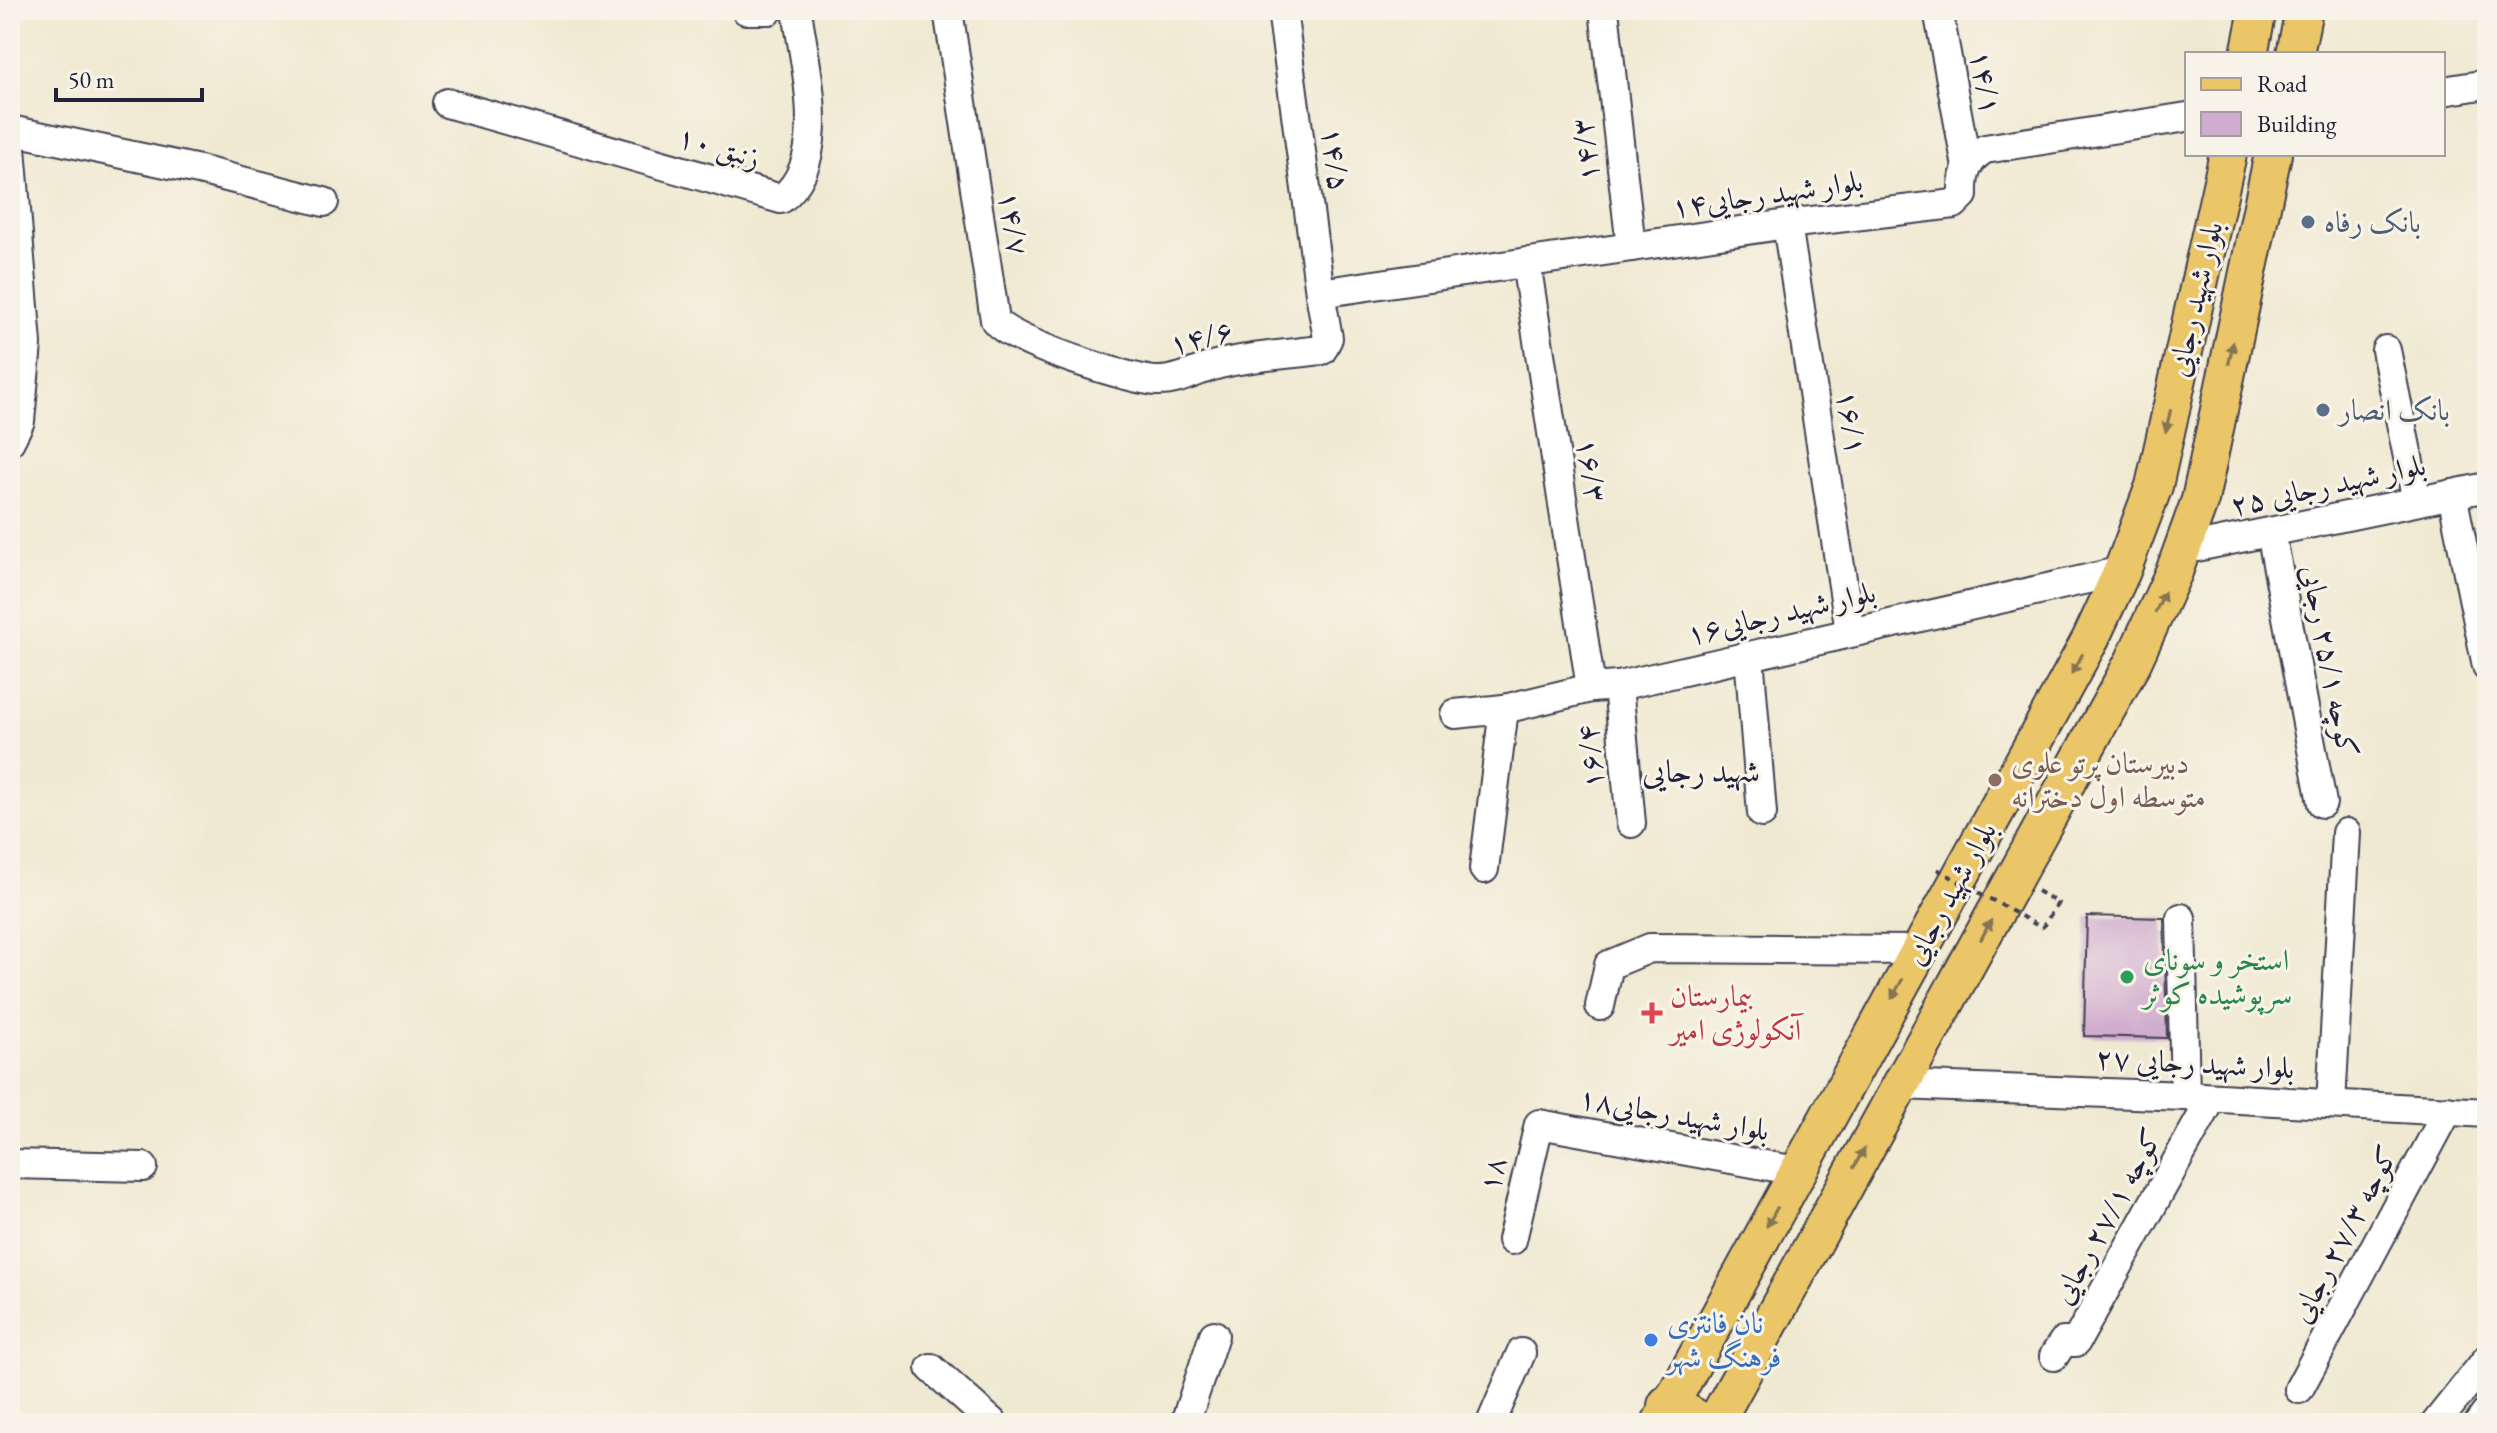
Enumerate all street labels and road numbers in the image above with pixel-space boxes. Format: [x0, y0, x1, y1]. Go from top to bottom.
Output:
street label: ۱۴/۱ [1962, 47, 2011, 117]
street label: زنبق ۱۰ [673, 116, 765, 177]
street label: ۱۴/۳ [1561, 116, 1608, 185]
street label: ۱۴/۵ [1313, 124, 1360, 193]
street label: بلوار شهید رجایی۱۴ [1669, 161, 1865, 227]
street label: ۱۴/۷ [990, 188, 1039, 258]
street label: بلوار شهید رجایی [2158, 218, 2232, 380]
street label: ۱۴/۶ [1165, 310, 1237, 363]
street label: ۱۶/۱ [1828, 387, 1877, 457]
street label: ۱۶/۳ [1568, 435, 1617, 505]
street label: ۲۵ بلوار شهید رجایی [2226, 445, 2430, 525]
street label: کوچه ۲۵/۱ رجایی [2291, 561, 2368, 761]
street label: بلوار شهید رجایی۱۶ [1682, 572, 1880, 654]
street label: ۱۶/۴ [1567, 723, 1612, 791]
street label: بلوار شهید رجایی [1894, 814, 2006, 972]
street label: ۲۷ بلوار شهید رجایی [2095, 1038, 2295, 1088]
street label: بلوار شهید رجایی۱۸ [1575, 1078, 1773, 1150]
street label: کوچه ۲۷/۱ رجایی [2042, 1121, 2173, 1312]
street label: کوچه ۲۷/۳ رجایی [2280, 1138, 2408, 1330]
street label: ۱۸ [1469, 1152, 1514, 1195]

